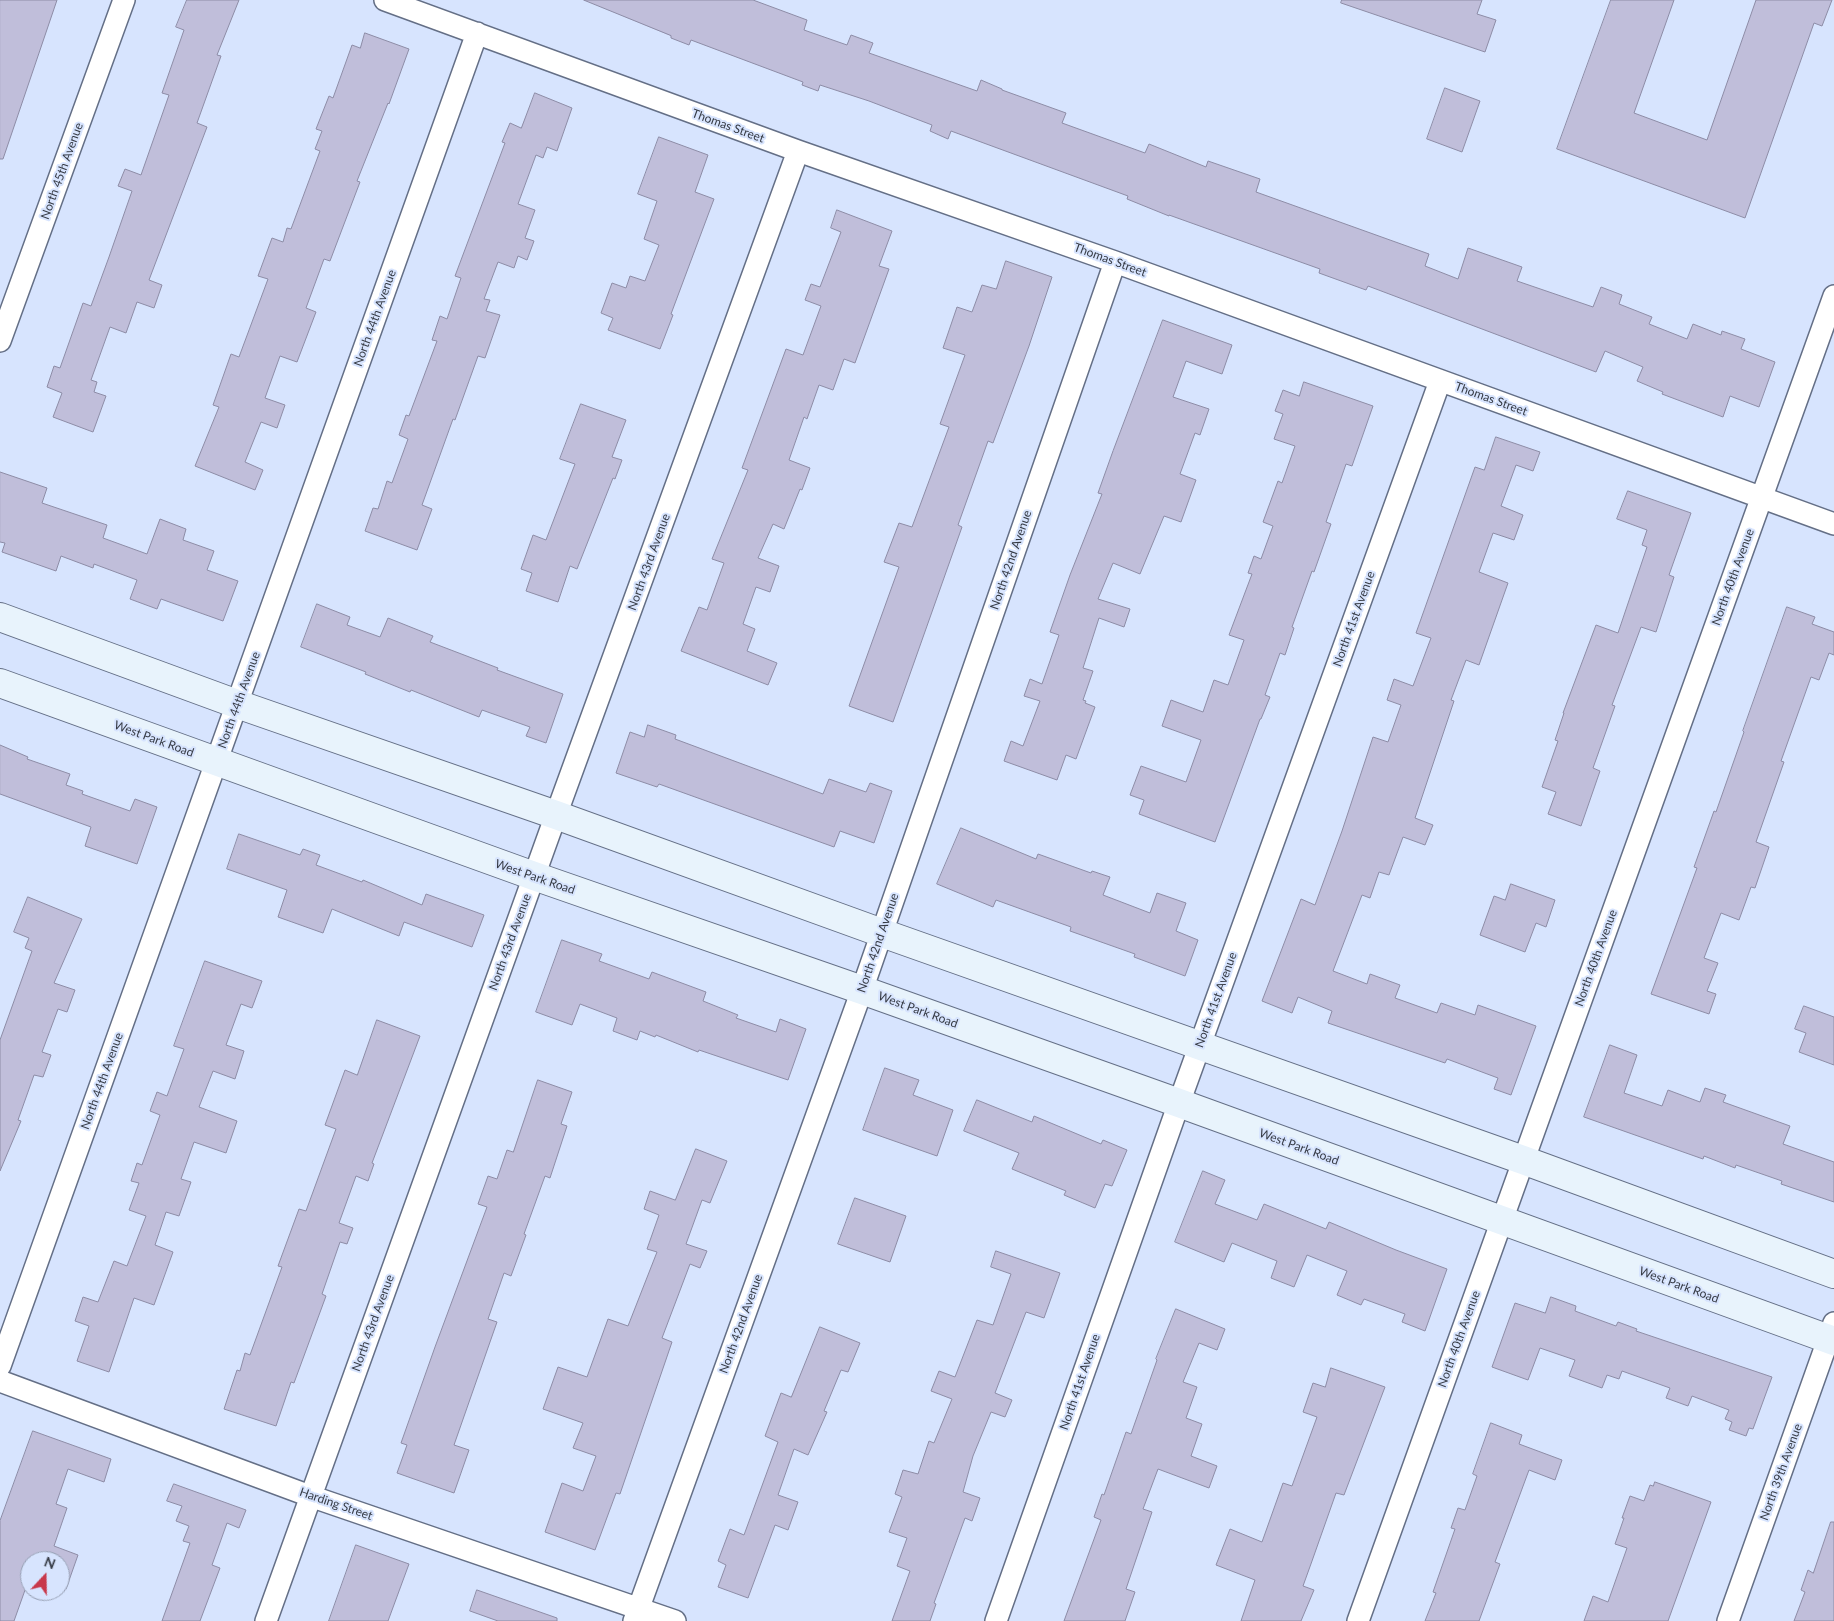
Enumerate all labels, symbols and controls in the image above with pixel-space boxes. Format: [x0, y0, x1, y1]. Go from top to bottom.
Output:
street label: Thomas Street [690, 106, 766, 146]
street label: North 45th Avenue [38, 121, 86, 221]
street label: Thomas Street [1072, 240, 1148, 280]
street label: North 44th Avenue [351, 268, 399, 368]
street label: Thomas Street [1453, 379, 1529, 419]
street label: North 42nd Avenue [987, 508, 1035, 612]
street label: North 43rd Avenue [625, 512, 673, 612]
street label: North 40th Avenue [1709, 527, 1757, 627]
street label: North 41st Avenue [1330, 569, 1378, 669]
street label: North 44th Avenue [215, 650, 263, 750]
street label: West Park Road [112, 718, 196, 760]
street label: West Park Road [493, 857, 577, 897]
street label: North 42nd Avenue [854, 891, 902, 995]
street label: North 43rd Avenue [486, 892, 534, 992]
street label: North 40th Avenue [1572, 908, 1620, 1008]
street label: North 41st Avenue [1192, 950, 1240, 1050]
street label: West Park Road [876, 989, 960, 1031]
street label: North 44th Avenue [78, 1031, 126, 1131]
street label: West Park Road [1257, 1126, 1341, 1168]
street label: West Park Road [1637, 1264, 1721, 1306]
street label: North 43rd Avenue [349, 1273, 397, 1373]
street label: North 42nd Avenue [716, 1273, 766, 1375]
street label: North 40th Avenue [1435, 1289, 1483, 1389]
street label: North 41st Avenue [1057, 1332, 1103, 1432]
street label: North 39th Avenue [1757, 1422, 1805, 1522]
street label: Harding Street [298, 1485, 374, 1523]
north arrow [20, 1551, 70, 1601]
text: N [42, 1553, 58, 1572]

